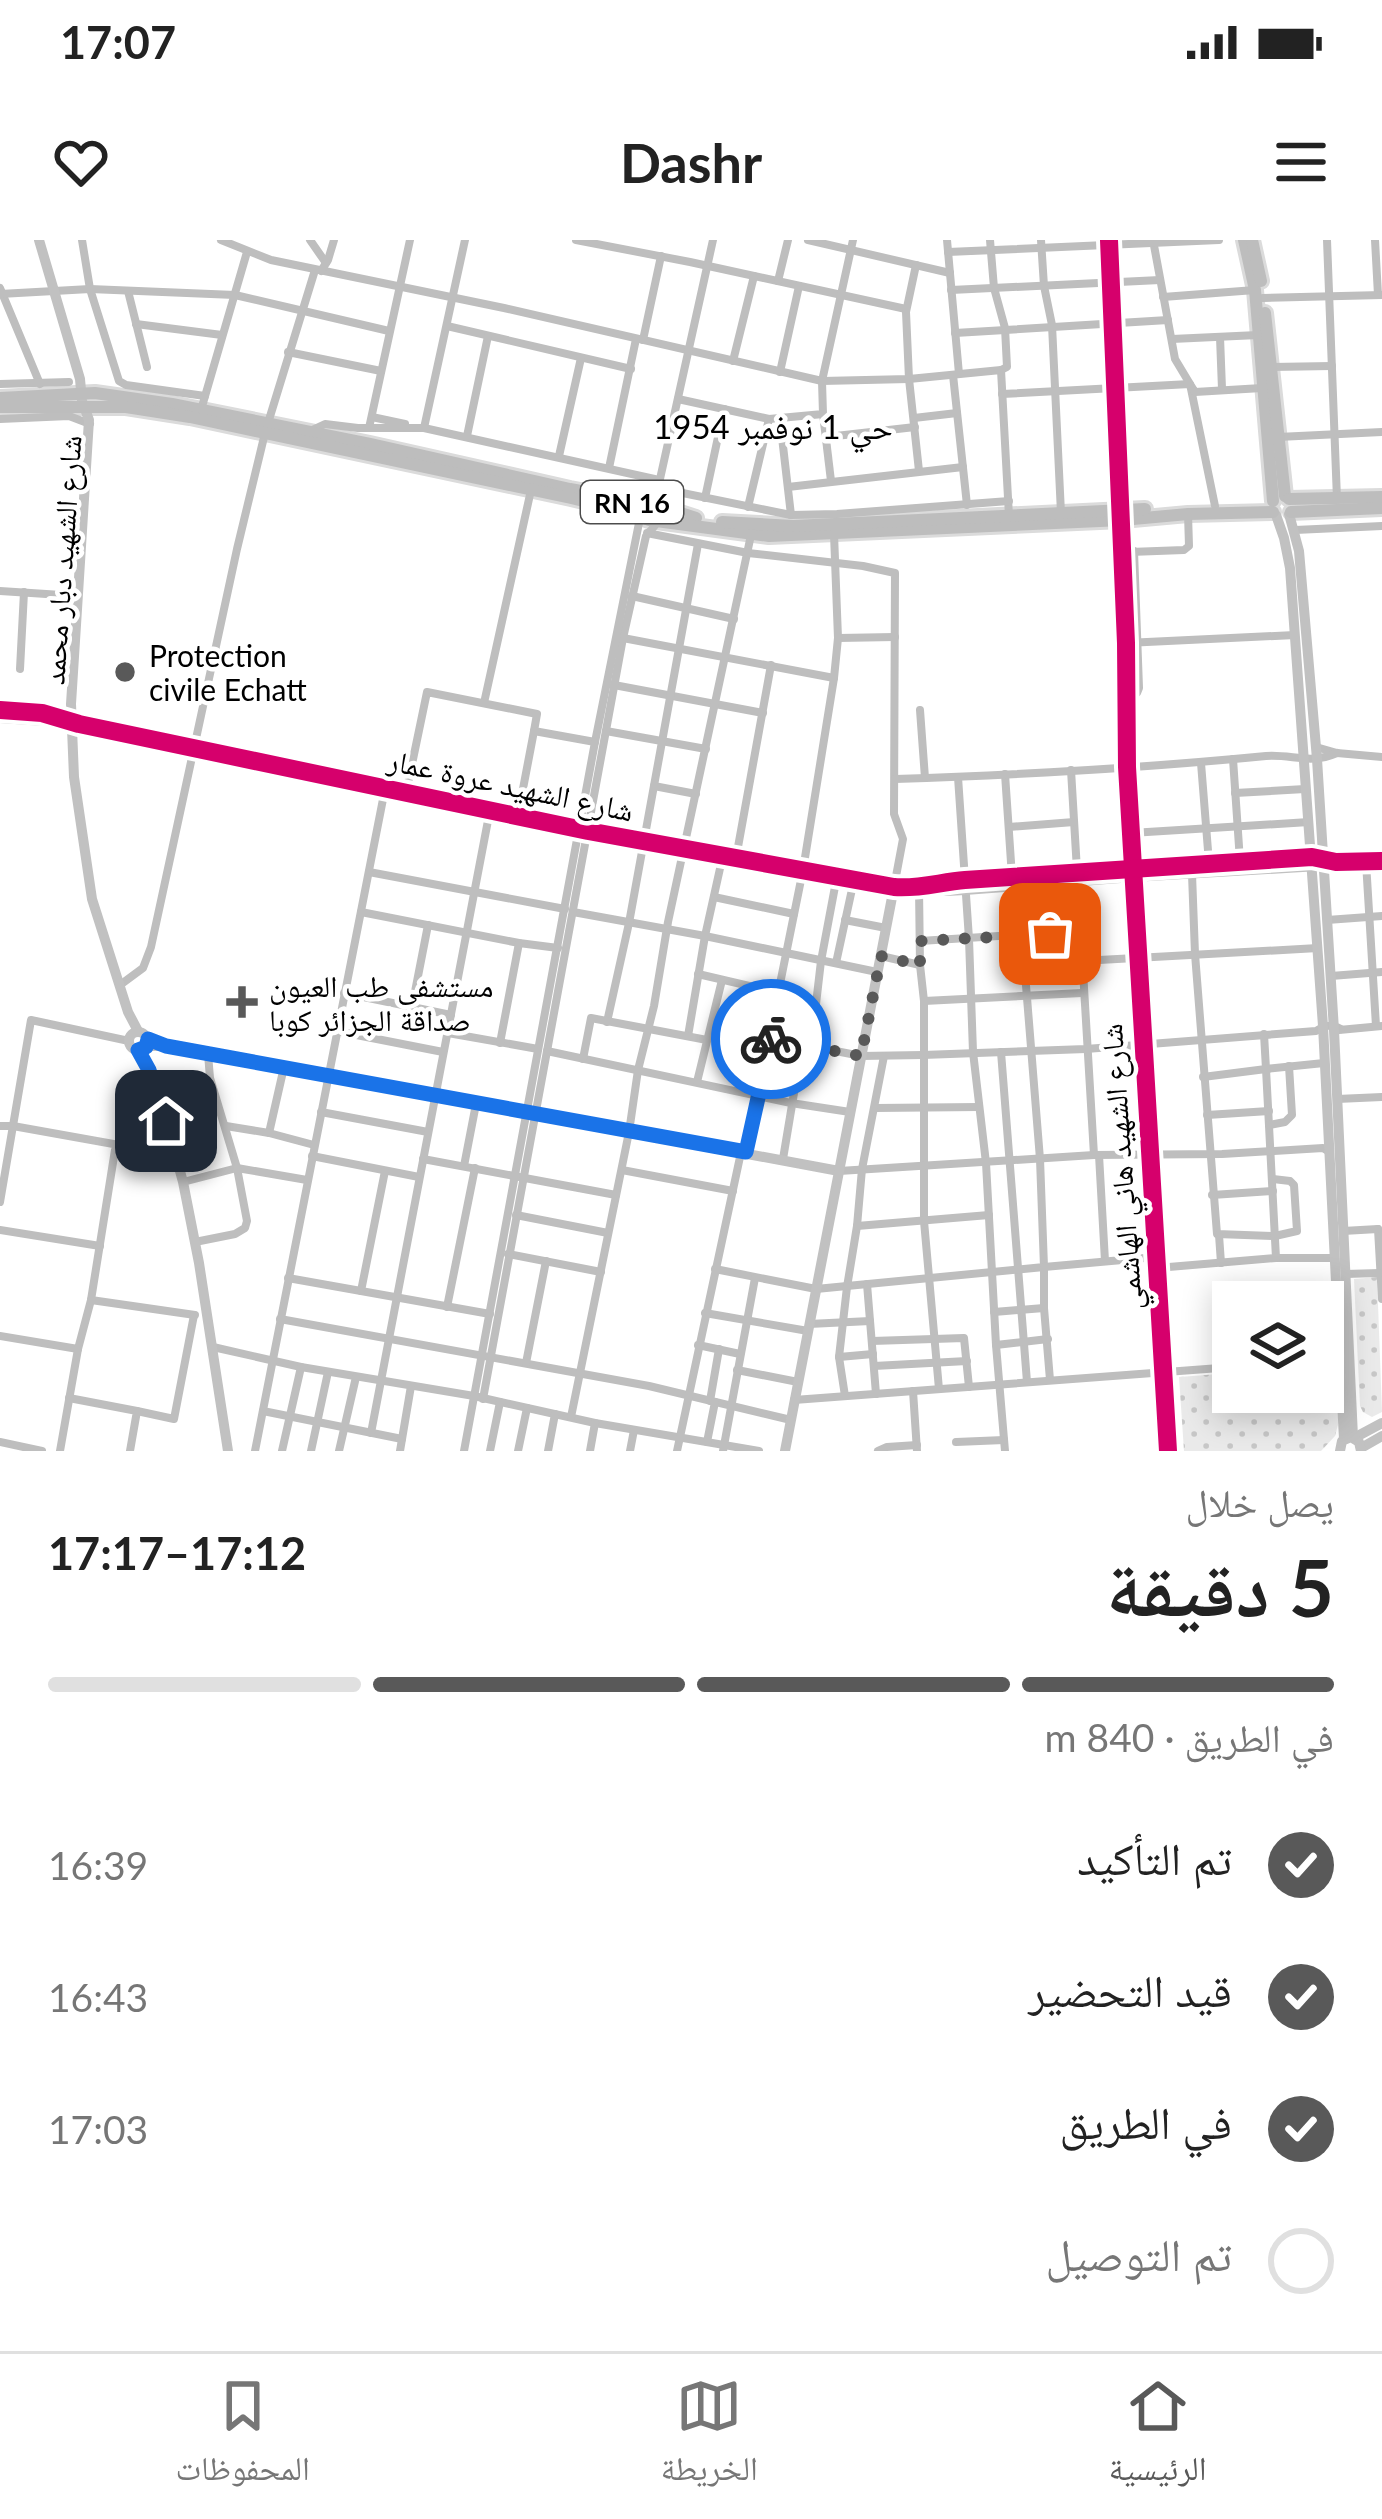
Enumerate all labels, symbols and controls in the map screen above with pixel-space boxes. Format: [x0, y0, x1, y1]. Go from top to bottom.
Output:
text: 17:07 [60, 15, 176, 69]
icon: heart [48, 129, 114, 195]
icon: menu [1268, 129, 1334, 195]
text: Dashr [620, 130, 762, 195]
district label: حي 1 نوفمبر 1954 [653, 406, 893, 453]
street label: شارع الشهيد دبار محمد [34, 434, 91, 686]
road number: RN 16 [581, 481, 683, 523]
place label: Protection civile Echatt [149, 637, 307, 707]
marker: Protection civile Echatt [112, 659, 138, 685]
street label: شارع الشهيد عروة عمار [383, 740, 637, 831]
pin [999, 883, 1101, 985]
icon: bag [1017, 901, 1083, 967]
place label: مستشفى طب العيون صداقة الجزائر كوبا [269, 967, 494, 1038]
courier [711, 979, 831, 1099]
marker: مستشفى طب العيون صداقة الجزائر كوبا [226, 986, 258, 1018]
icon: bike [738, 1006, 804, 1072]
street label: شارع الشهيد هاني الهاشمي [1092, 1022, 1156, 1311]
pin [115, 1070, 217, 1172]
icon: home [133, 1088, 199, 1154]
map controls [1212, 1281, 1344, 1413]
button: layers [1212, 1281, 1344, 1413]
text: يصل خلال [1185, 1479, 1334, 1525]
text: 17:12–17:17 [48, 1526, 306, 1580]
text: 5 دقيقة [1106, 1540, 1334, 1634]
text: في الطريق · 840 m [1045, 1714, 1334, 1760]
text: تم التأكيد [1077, 1831, 1232, 1885]
icon: check [1268, 1832, 1334, 1898]
text: 16:39 [48, 1842, 148, 1888]
text: قيد التحضير [1028, 1963, 1232, 2017]
icon: check [1268, 1964, 1334, 2030]
text: 16:43 [48, 1974, 148, 2020]
text: في الطريق [1060, 2095, 1232, 2149]
icon: check [1268, 2096, 1334, 2162]
text: 17:03 [48, 2106, 148, 2152]
text: تم التوصيل [1046, 2227, 1232, 2281]
tab: المحفوظات [175, 2373, 310, 2501]
tab: الخريطة [661, 2373, 758, 2501]
tab: الرئيسية [1109, 2373, 1207, 2501]

